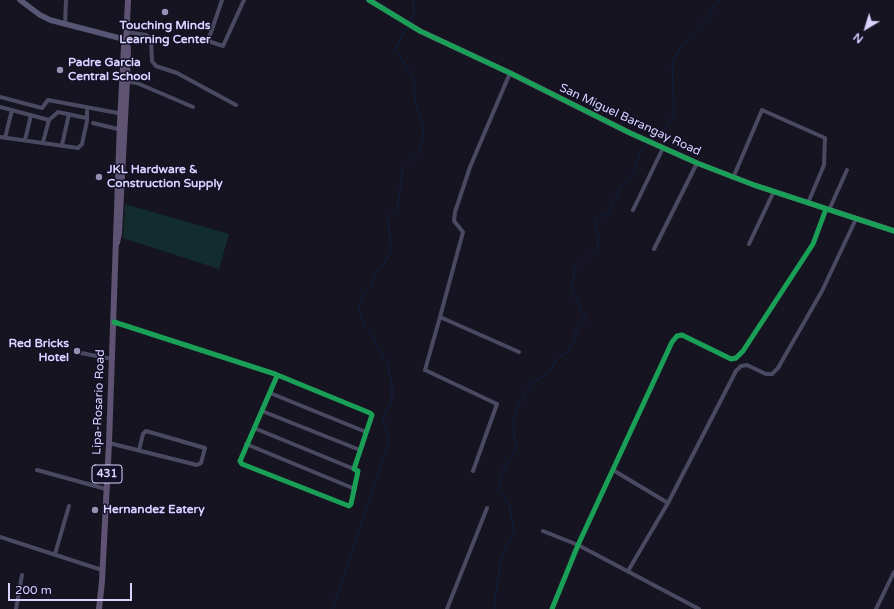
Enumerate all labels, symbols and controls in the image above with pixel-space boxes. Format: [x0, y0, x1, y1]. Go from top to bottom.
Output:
marker: Touching Minds Learning Center [160, 7, 170, 17]
north arrow [846, 8, 886, 48]
place label: Touching Minds Learning Center [119, 19, 211, 47]
text: N [851, 30, 866, 46]
place label: Padre Garcia Central School [68, 56, 151, 84]
marker: Padre Garcia Central School [55, 65, 65, 75]
street label: San Miguel Barangay Road [557, 81, 703, 159]
place label: JKL Hardware & Construction Supply [107, 163, 223, 191]
marker: JKL Hardware & Construction Supply [94, 172, 104, 182]
place label: Red Bricks Hotel [9, 337, 69, 365]
marker: Red Bricks Hotel [72, 346, 82, 356]
street label: Lipa-Rosario Road [90, 349, 108, 455]
road number: 431 [92, 465, 122, 483]
place label: Hernandez Eatery [103, 503, 205, 517]
marker: Hernandez Eatery [90, 505, 100, 515]
scale bar [10, 575, 134, 601]
text: 200 m [15, 583, 52, 597]

